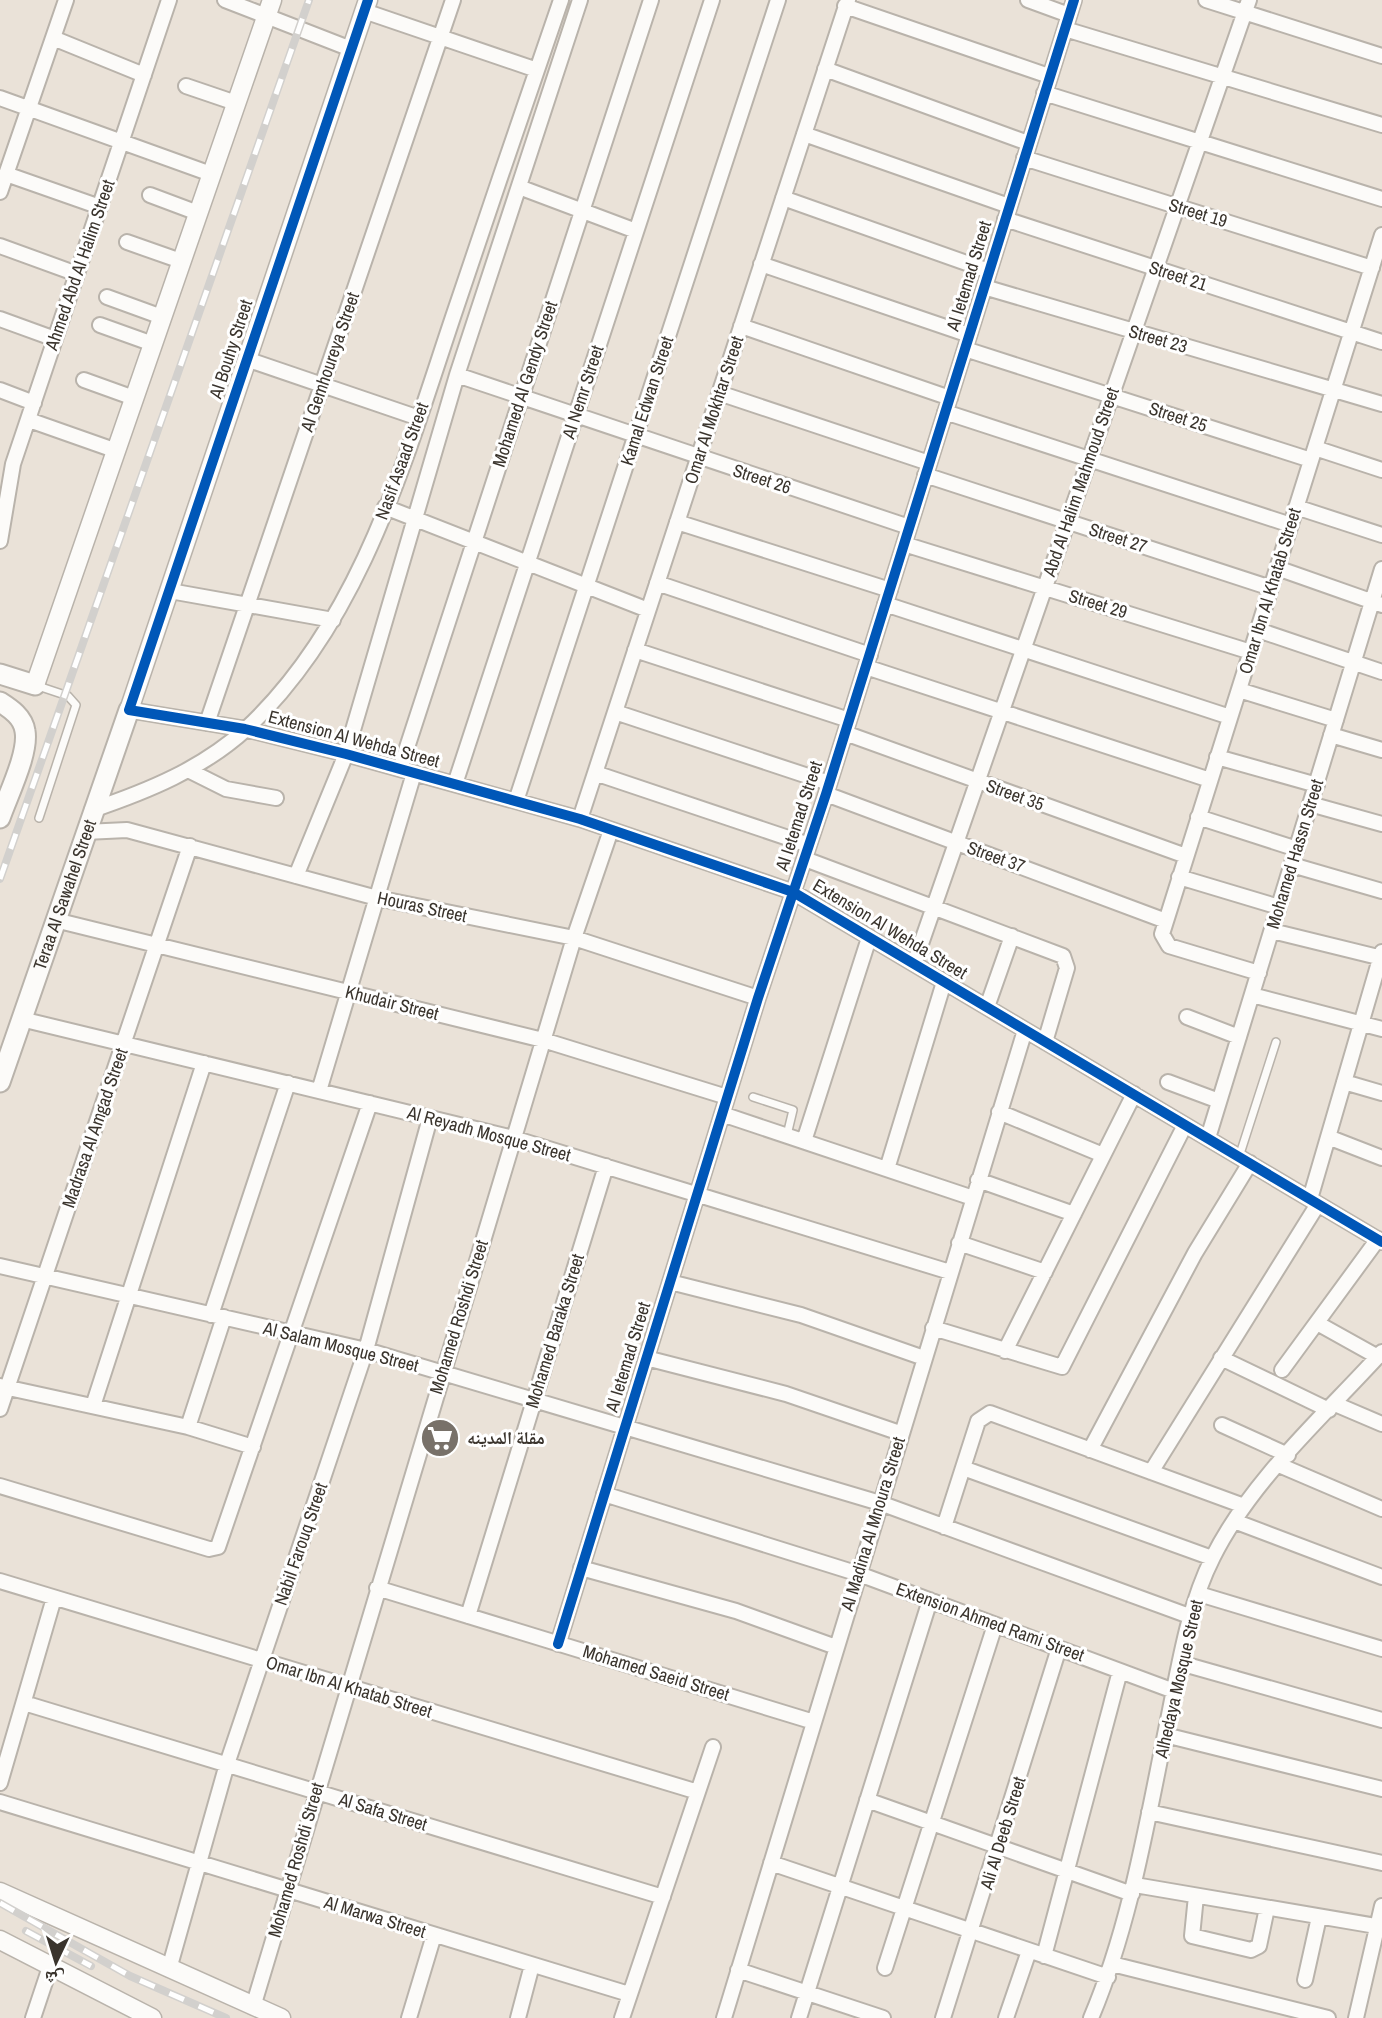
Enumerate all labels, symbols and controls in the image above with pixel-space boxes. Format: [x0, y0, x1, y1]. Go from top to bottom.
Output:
street label: Ahmed Abd Al Halim Street [38, 176, 120, 354]
street label: Street 19 [1166, 192, 1230, 233]
street label: Al Ietemad Street [940, 218, 997, 335]
street label: Street 21 [1146, 254, 1211, 297]
street label: Al Gemhoureya Street [294, 289, 365, 436]
street label: Al Bouhy Street [202, 296, 258, 402]
street label: Mohamed Al Gendy Street [486, 298, 563, 470]
street label: Street 23 [1126, 318, 1190, 359]
street label: Kamal Edwan Street [614, 333, 679, 469]
street label: Omar Al Mokhtar Street [678, 333, 749, 487]
street label: Al Nemr Street [555, 342, 609, 443]
street label: Abd Al Halim Mahmoud Street [1036, 384, 1125, 581]
street label: Street 25 [1146, 395, 1211, 438]
street label: Nasif Asaad Street [369, 399, 434, 523]
street label: Street 26 [730, 457, 795, 500]
street label: Omar Ibn Al Khatab Street [1232, 505, 1307, 677]
street label: Street 27 [1086, 516, 1151, 559]
street label: Street 29 [1066, 583, 1130, 624]
street label: Extension Al Wehda Street [266, 704, 442, 773]
street label: Al Ietemad Street [769, 758, 828, 875]
street label: Street 35 [983, 773, 1048, 817]
street label: Mohamed Hassn Street [1260, 776, 1329, 932]
street label: Teraa Al Sawahel Street [27, 816, 102, 973]
street label: Street 37 [964, 835, 1029, 879]
street label: Extension Al Wehda Street [808, 872, 972, 985]
street label: Houras Street [375, 885, 469, 928]
street label: Khudair Street [343, 979, 441, 1026]
street label: Madrasa Al Amgad Street [55, 1045, 134, 1211]
street label: Al Reyadh Mosque Street [404, 1099, 574, 1167]
street label: Mohamed Roshdi Street [423, 1237, 494, 1397]
street label: Mohamed Baraka Street [519, 1251, 590, 1411]
street label: Al Ietemad Street [599, 1299, 656, 1416]
street label: Al Salam Mosque Street [260, 1315, 421, 1378]
supermarket icon: مقلة المدينه [419, 1417, 461, 1459]
place label: مقلة المدينه [467, 1425, 545, 1450]
street label: Al Madina Al Mnoura Street [834, 1434, 911, 1615]
street label: Nabil Farouq Street [268, 1479, 333, 1608]
street label: Extension Ahmed Rami Street [893, 1576, 1088, 1667]
street label: Alhedaya Mosque Street [1148, 1597, 1209, 1761]
street label: Mohamed Saeid Street [580, 1638, 732, 1707]
street label: Omar Ibn Al Khatab Street [263, 1649, 435, 1724]
street label: Ali Al Deeb Street [973, 1773, 1032, 1893]
street label: Mohamed Roshdi Street [261, 1780, 330, 1940]
street label: Al Safa Street [335, 1786, 430, 1837]
street label: Al Marwa Street [320, 1889, 429, 1944]
north arrow [21, 1927, 91, 1997]
text: ش [44, 1965, 66, 1993]

